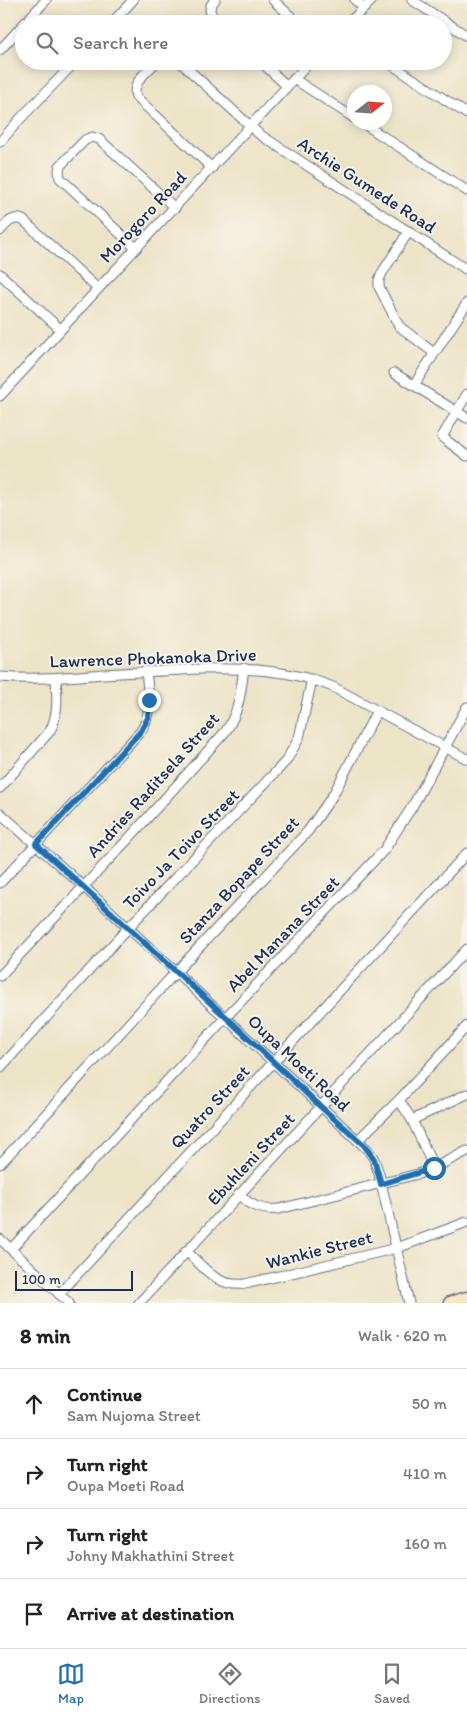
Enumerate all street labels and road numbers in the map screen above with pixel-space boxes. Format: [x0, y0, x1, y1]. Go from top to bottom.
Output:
street label: Archie Gumede Road [293, 132, 441, 238]
street label: Morogoro Road [95, 166, 191, 268]
street label: Lawrence Phokanoka Drive [49, 643, 257, 673]
street label: Andries Raditsela Street [82, 708, 224, 862]
street label: Toivo Ja Toivo Street [118, 784, 244, 914]
street label: Stanza Bopape Street [174, 812, 304, 948]
street label: Abel Manana Street [222, 871, 344, 997]
street label: Oupa Moeti Road [243, 1010, 355, 1116]
street label: Quatro Street [166, 1060, 255, 1153]
street label: Ebuhleni Street [202, 1108, 300, 1210]
street label: Wankie Street [264, 1226, 375, 1274]

